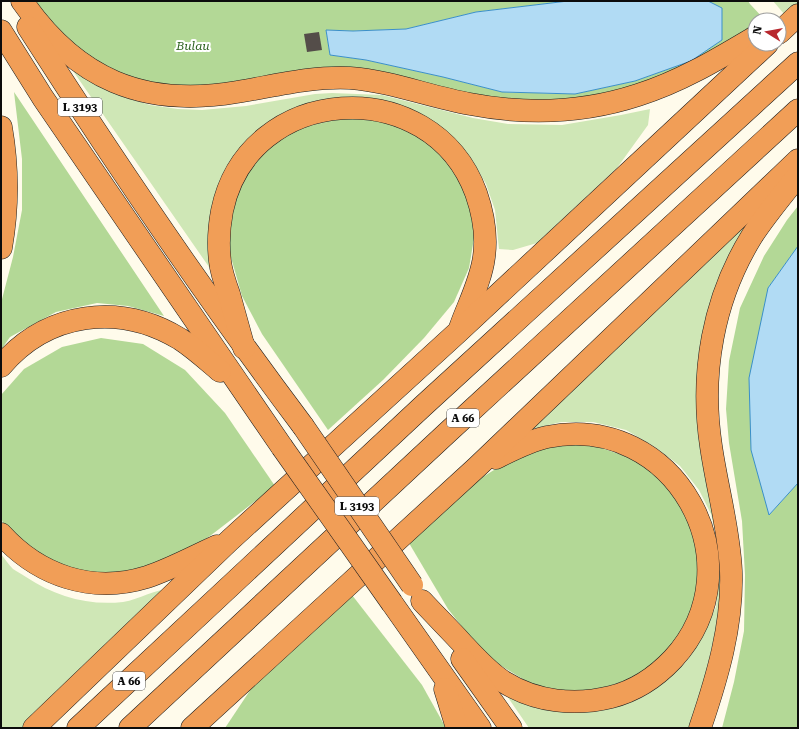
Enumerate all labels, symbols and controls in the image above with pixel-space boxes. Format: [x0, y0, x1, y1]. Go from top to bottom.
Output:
north arrow [747, 12, 787, 52]
text: N [750, 24, 765, 36]
park label: Bulau [175, 39, 210, 53]
road number: L 3193 [58, 98, 102, 116]
road number: A 66 [447, 409, 479, 427]
road number: L 3193 [335, 497, 379, 515]
road number: A 66 [113, 672, 145, 690]

